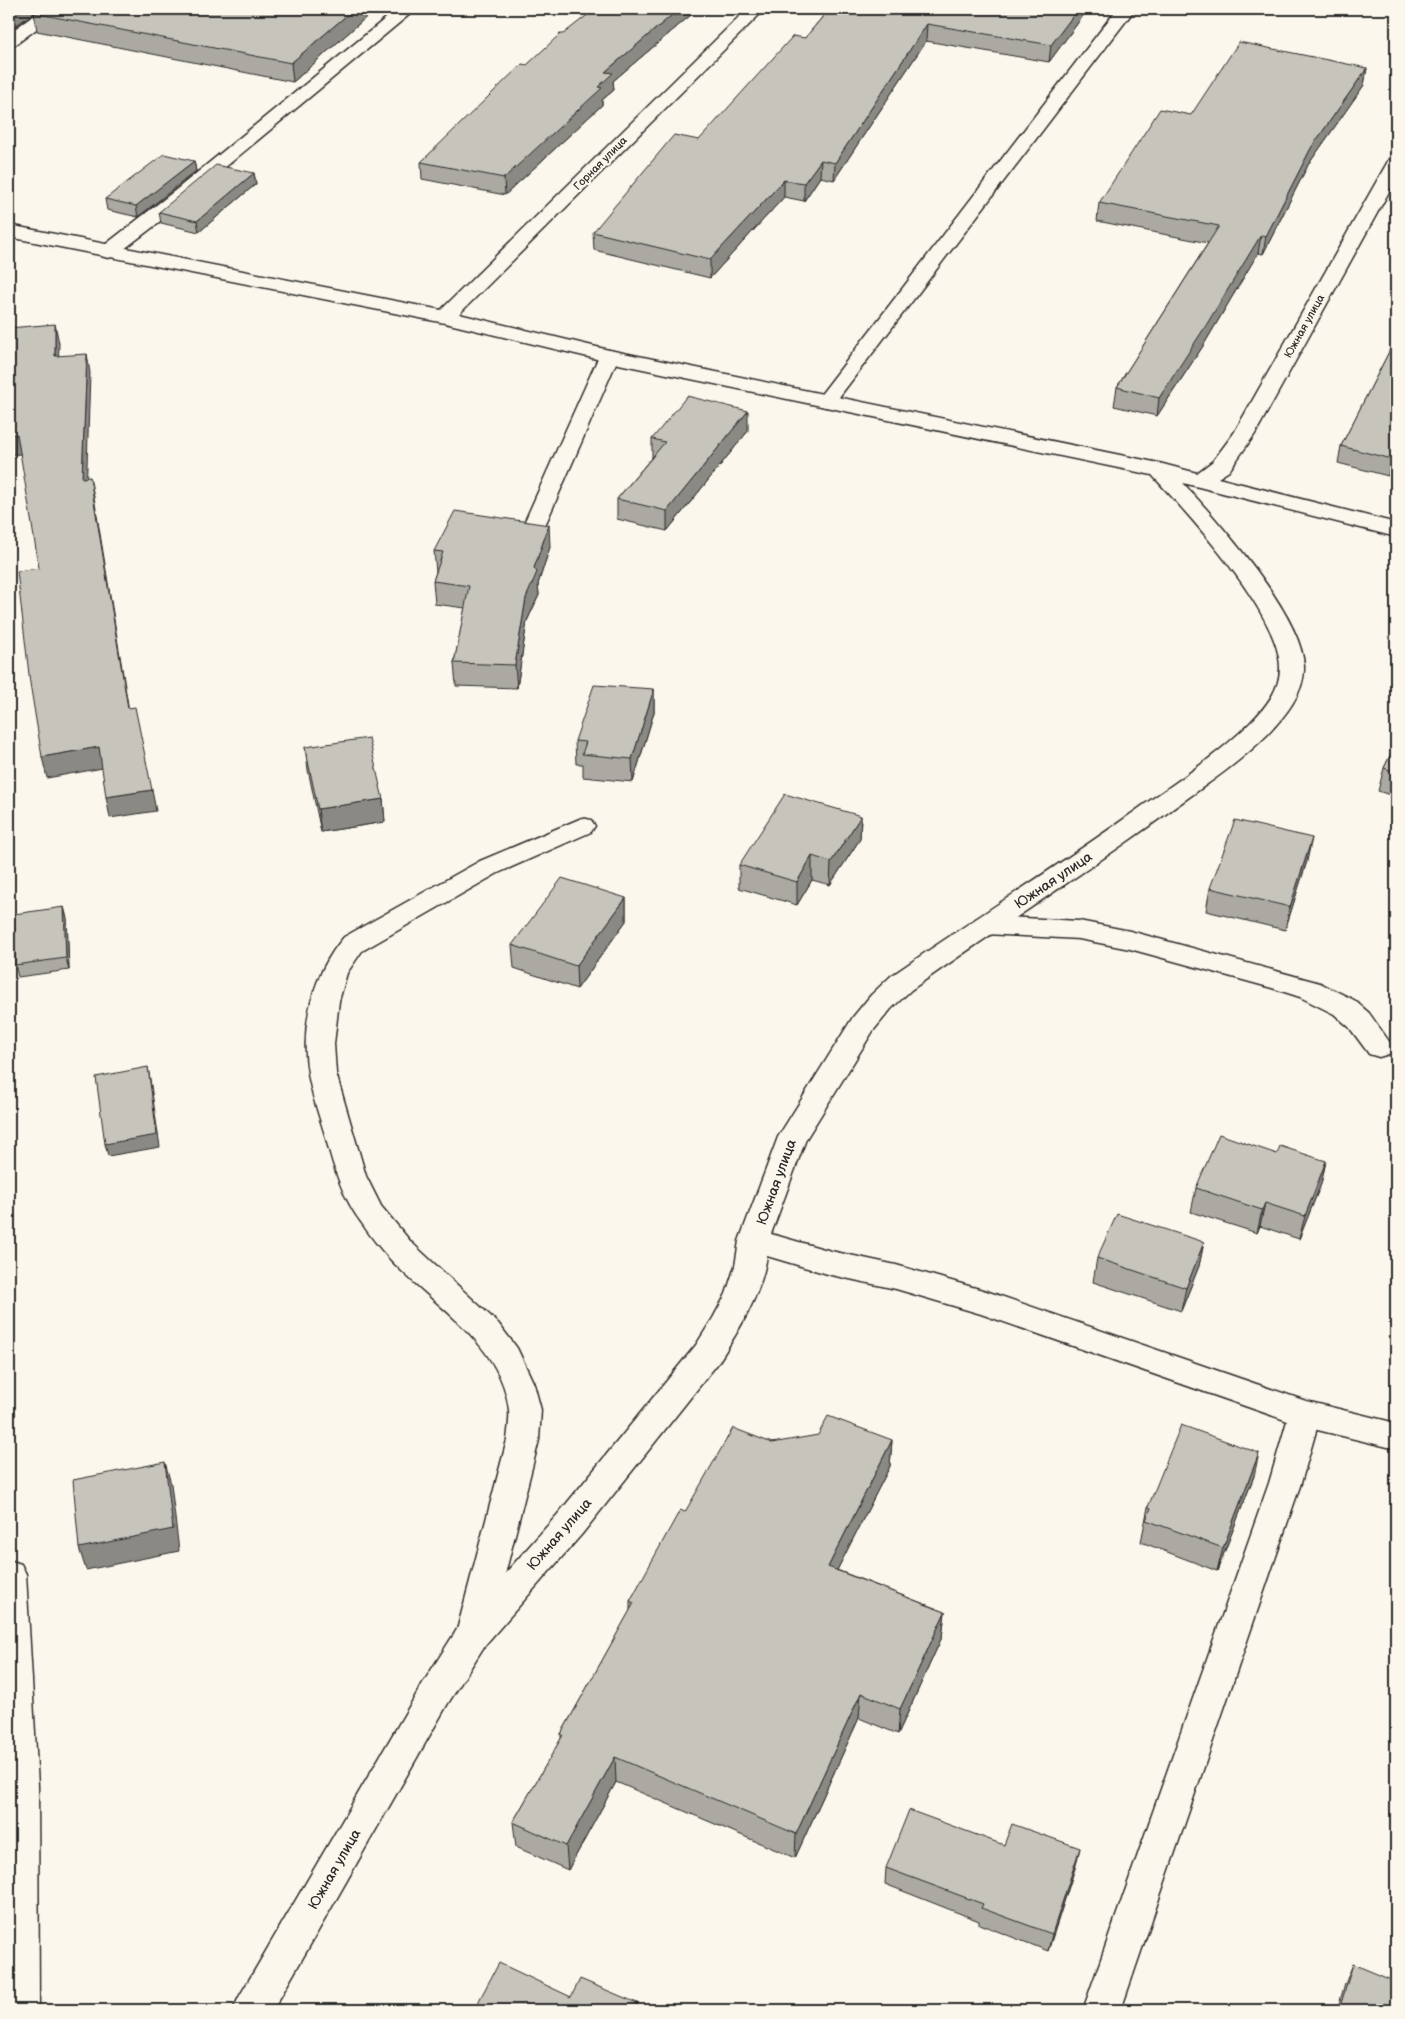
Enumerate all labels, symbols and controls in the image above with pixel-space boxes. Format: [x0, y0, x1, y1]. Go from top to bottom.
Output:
street label: Горная улица [571, 134, 630, 193]
street label: Южная улица [1282, 292, 1327, 360]
street label: Южная улица [1011, 848, 1096, 913]
street label: Южная улица [753, 1136, 800, 1227]
street label: Южная улица [523, 1494, 596, 1574]
street label: Южная улица [305, 1825, 365, 1912]

